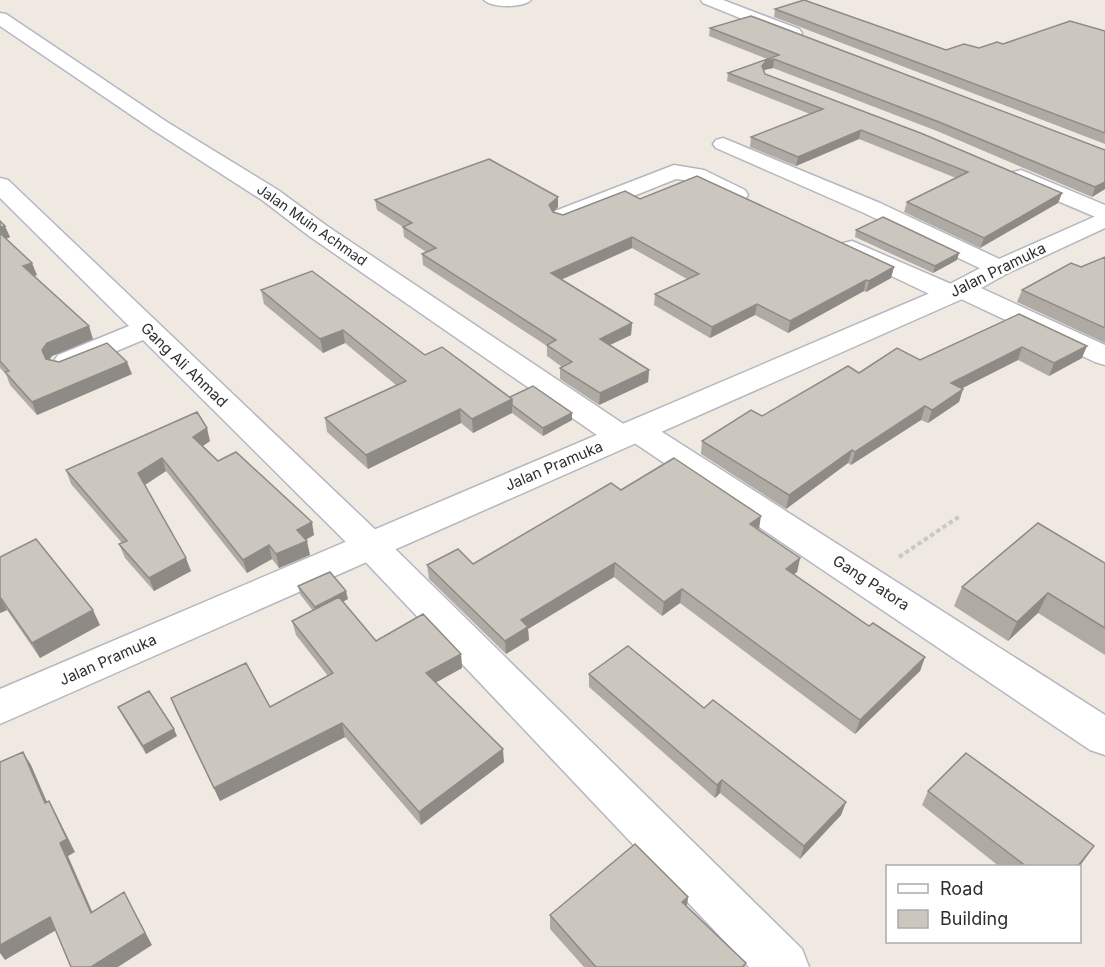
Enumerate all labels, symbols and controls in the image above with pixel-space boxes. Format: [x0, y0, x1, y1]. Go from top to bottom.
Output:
street label: Jalan Muin Achmad [254, 180, 371, 269]
street label: Jalan Pramuka [947, 238, 1049, 301]
street label: Gang Ali Ahmad [137, 318, 232, 411]
street label: Jalan Pramuka [502, 436, 606, 495]
street label: Gang Patora [829, 551, 913, 614]
street label: Jalan Pramuka [56, 630, 159, 689]
legend [886, 865, 1081, 943]
text: Road [940, 878, 983, 899]
text: Building [940, 908, 1008, 929]

